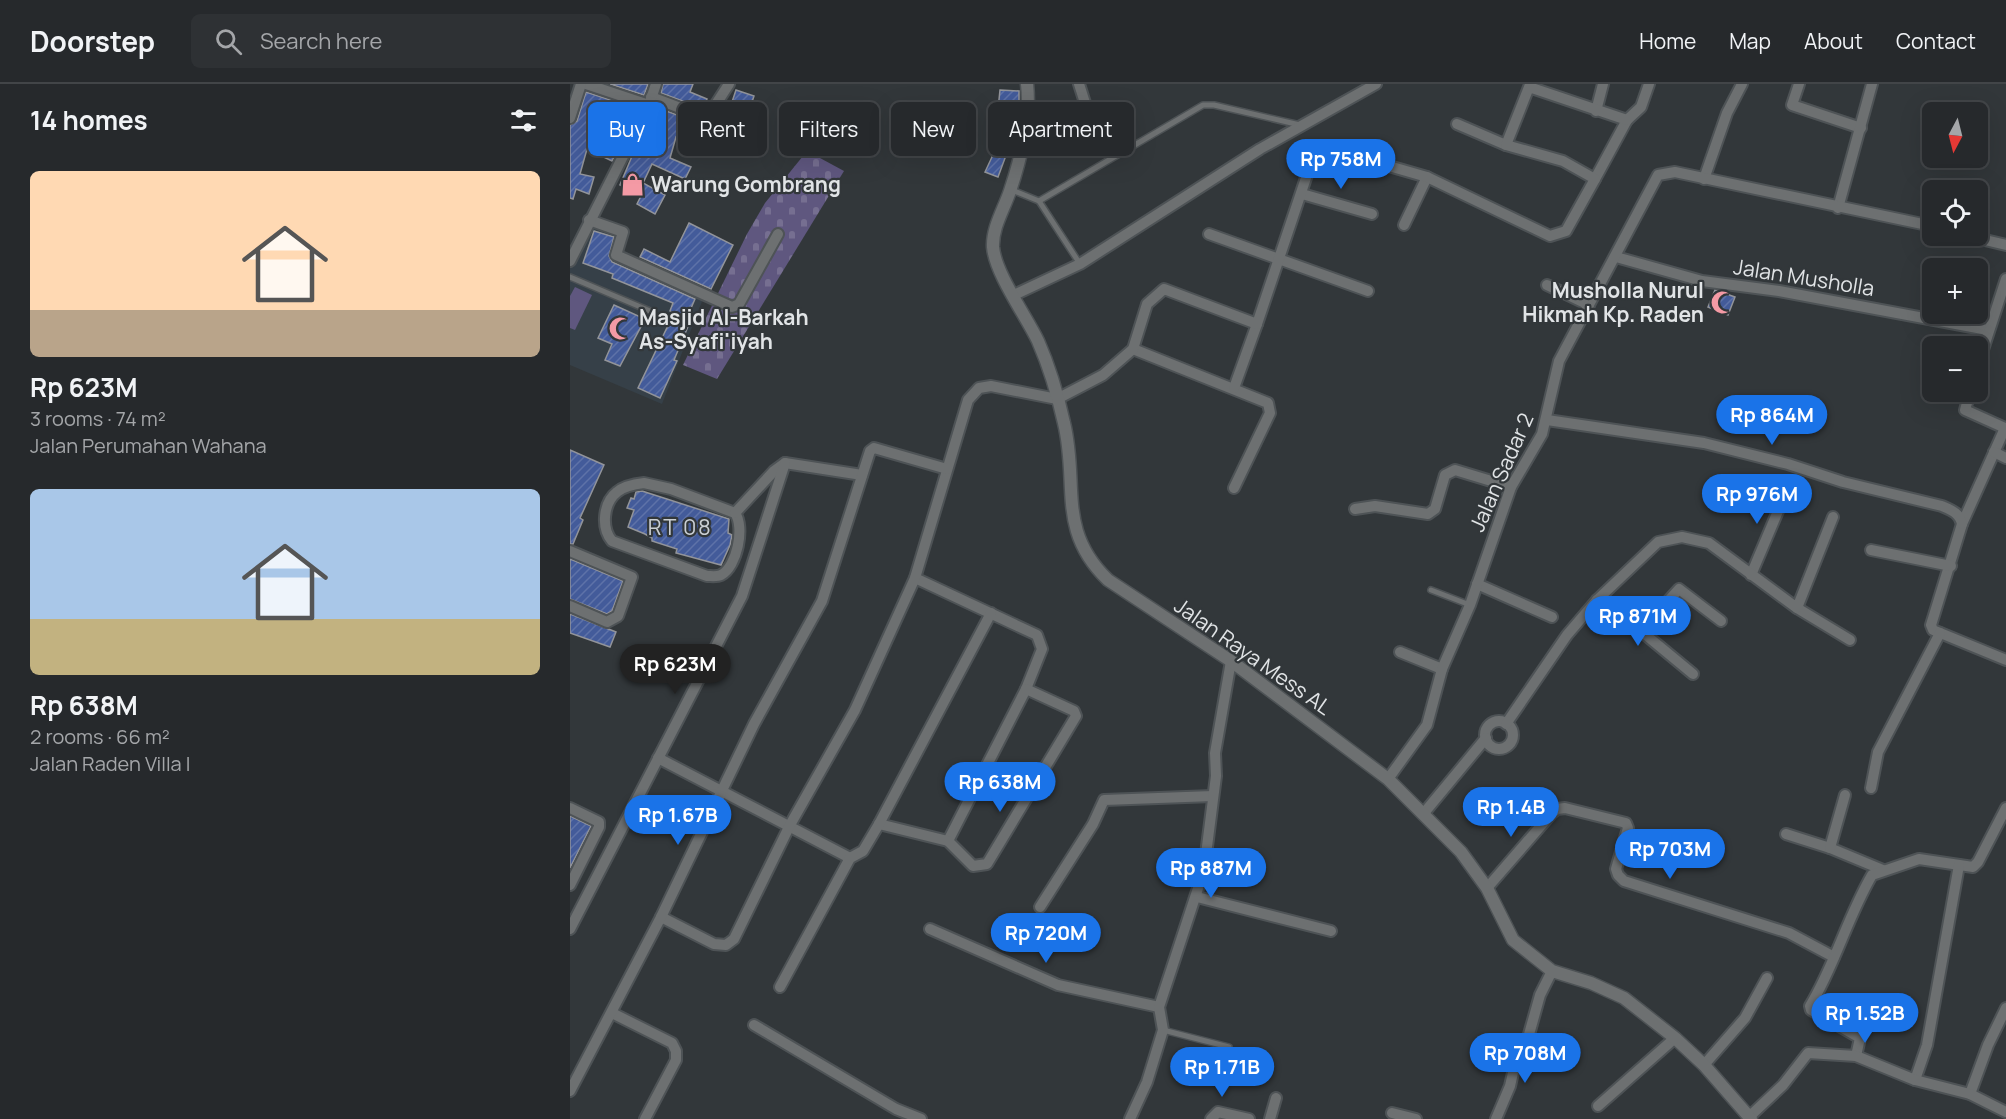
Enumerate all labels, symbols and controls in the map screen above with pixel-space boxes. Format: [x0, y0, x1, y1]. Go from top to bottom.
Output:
search box [191, 14, 611, 68]
text: Doorstep [30, 22, 155, 60]
icon: search [212, 25, 245, 58]
text: Search here [260, 26, 382, 56]
text: Home [1639, 27, 1696, 55]
text: Map [1729, 27, 1771, 55]
text: About [1804, 27, 1863, 55]
text: Contact [1896, 27, 1976, 55]
text: 14 homes [30, 102, 148, 138]
chip: Buy [588, 102, 666, 156]
chip: Rent [678, 102, 767, 156]
chip: Filters [779, 102, 879, 156]
chip: New [891, 102, 976, 156]
chip: Apartment [988, 102, 1134, 156]
north arrow [1922, 102, 1988, 168]
map controls [1922, 102, 1988, 402]
icon: filters [507, 104, 540, 137]
pin: Rp 758M [1286, 139, 1396, 190]
text: Rp 758M [1300, 145, 1382, 172]
place label: Warung Gombrang [651, 170, 841, 198]
shop icon: Warung Gombrang [620, 171, 646, 197]
button: locate [1922, 180, 1988, 246]
icon: home [231, 210, 339, 318]
street label: Jalan Musholla [1732, 252, 1876, 302]
button: + [1922, 258, 1988, 324]
place label: Musholla Nurul Hikmah Kp. Raden [1522, 276, 1704, 328]
mosque icon: Musholla Nurul Hikmah Kp. Raden [1709, 289, 1735, 315]
place label: Masjid Al-Barkah As-Syafi'iyah [639, 303, 809, 355]
mosque icon: Masjid Al-Barkah As-Syafi'iyah [608, 316, 634, 342]
button: − [1922, 336, 1988, 402]
text: Rp 623M [30, 369, 137, 405]
pin: Rp 864M [1717, 395, 1827, 446]
text: Rp 864M [1730, 401, 1814, 428]
text: 3 rooms · 74 m² [30, 405, 166, 432]
street label: Jalan Sadar 2 [1462, 408, 1540, 536]
text: Jalan Perumahan Wahana [30, 432, 267, 459]
pin: Rp 976M [1702, 474, 1812, 525]
text: Rp 976M [1716, 480, 1798, 507]
district label: RT 08 [648, 512, 712, 542]
icon: home [231, 528, 339, 636]
street label: Jalan Raya Mess AL [1169, 591, 1337, 721]
pin: Rp 871M [1583, 596, 1693, 647]
text: Rp 871M [1599, 602, 1677, 629]
pin: Rp 623M [620, 644, 730, 695]
text: Rp 623M [634, 650, 716, 677]
text: Rp 638M [30, 687, 138, 723]
text: 2 rooms · 66 m² [30, 723, 170, 750]
text: Jalan Raden Villa I [30, 750, 190, 777]
pin: Rp 638M [945, 762, 1055, 813]
text: Rp 638M [959, 768, 1041, 795]
pin: Rp 1.4B [1456, 787, 1566, 838]
text: Rp 1.4B [1477, 793, 1545, 820]
pin: Rp 1.67B [616, 795, 740, 846]
text: Rp 1.67B [638, 801, 718, 828]
pin: Rp 703M [1615, 829, 1725, 880]
text: Rp 703M [1629, 835, 1711, 862]
pin: Rp 887M [1156, 848, 1266, 899]
text: Rp 887M [1170, 854, 1252, 881]
pin: Rp 720M [991, 913, 1101, 964]
text: Rp 720M [1005, 919, 1087, 946]
pin: Rp 1.52B [1803, 993, 1927, 1044]
text: Rp 1.52B [1825, 999, 1905, 1026]
pin: Rp 708M [1470, 1033, 1580, 1084]
text: Rp 708M [1484, 1039, 1566, 1066]
pin: Rp 1.71B [1160, 1047, 1284, 1098]
text: Rp 1.71B [1184, 1053, 1260, 1080]

